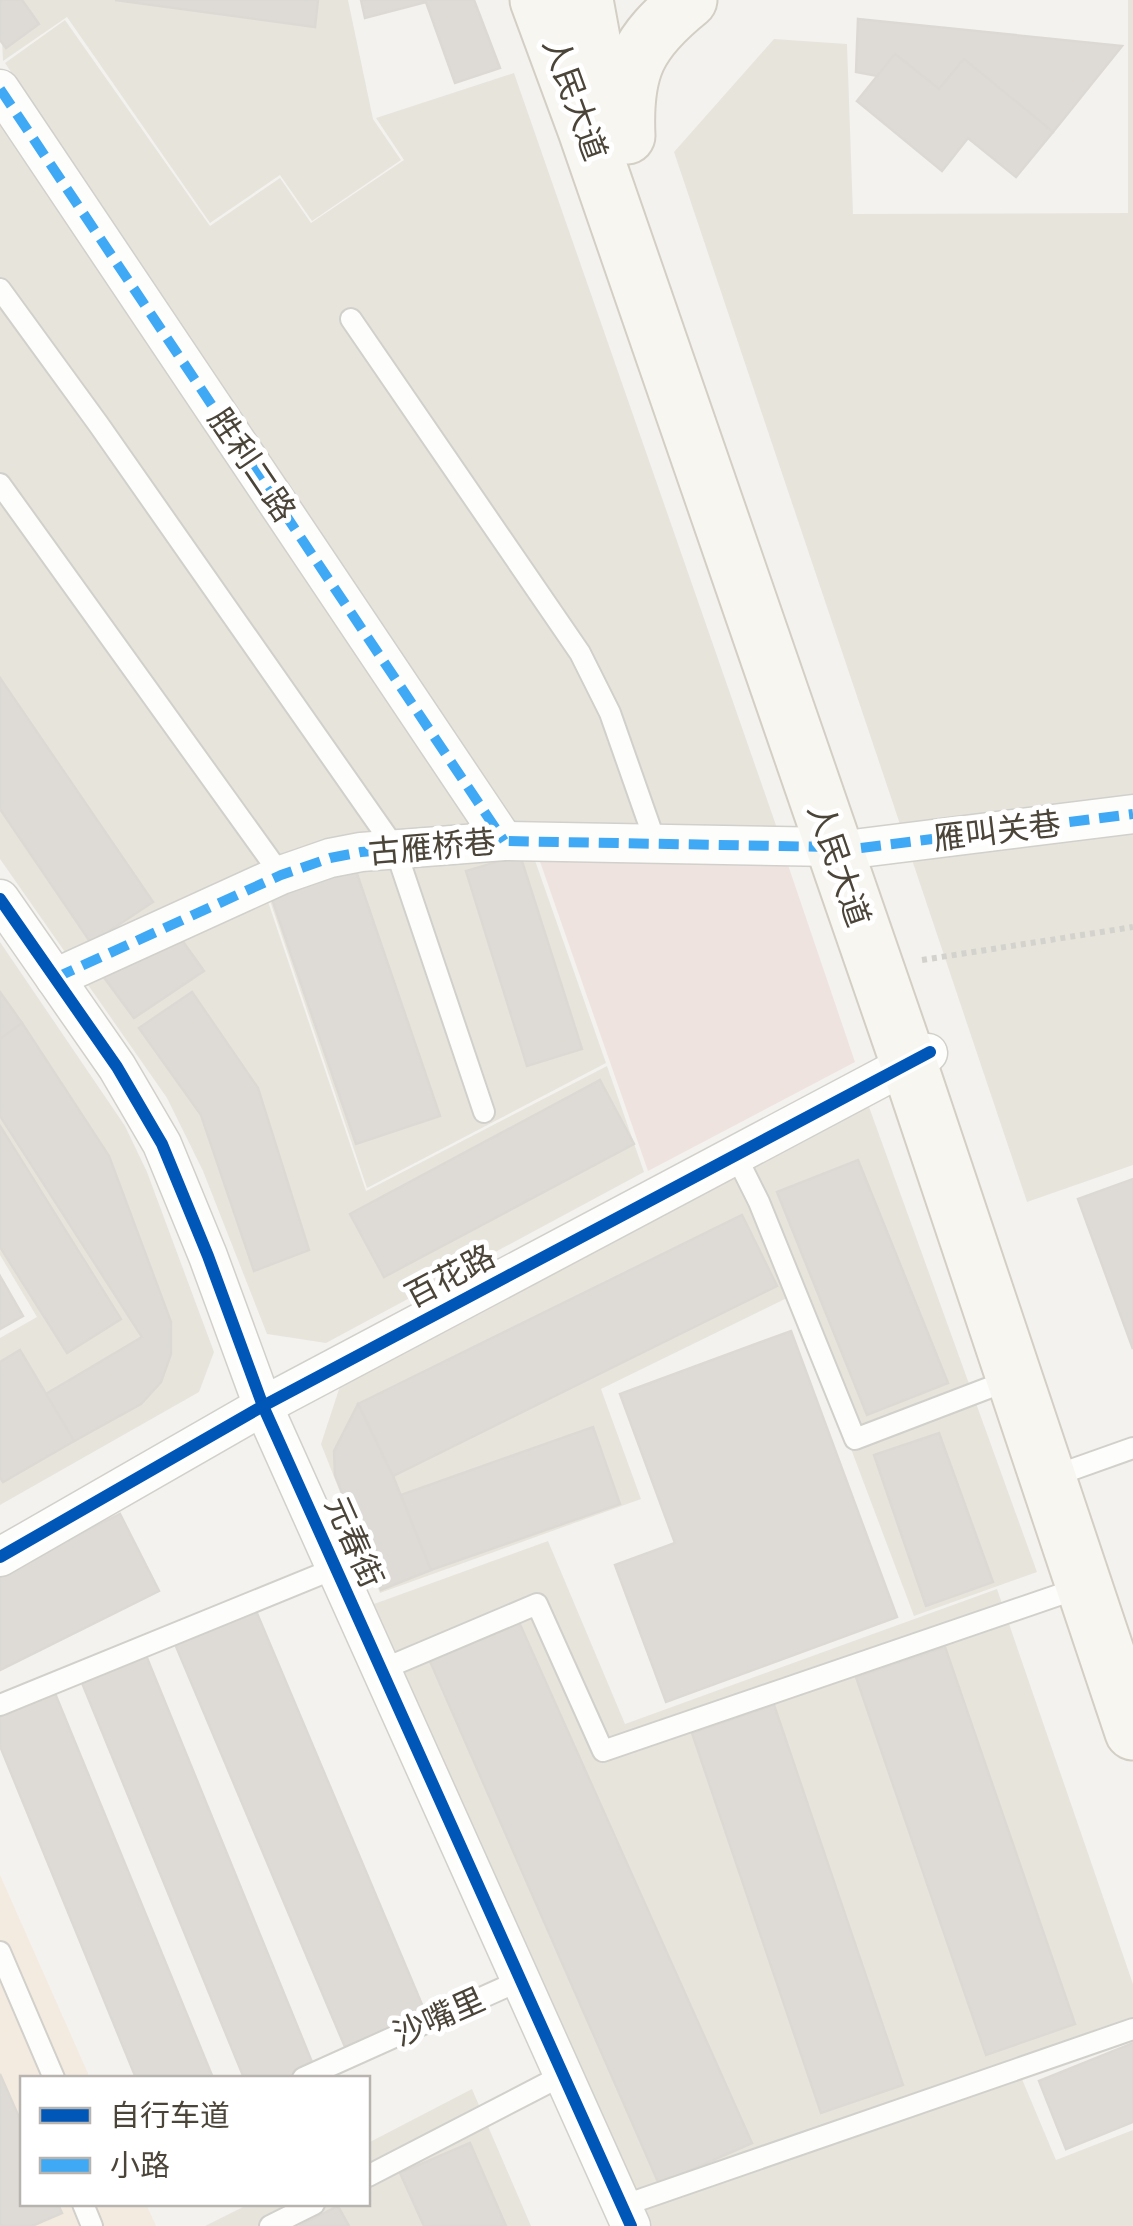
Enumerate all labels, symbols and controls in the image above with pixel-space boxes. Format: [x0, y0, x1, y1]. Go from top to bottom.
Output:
street label: 人民大道 [536, 32, 616, 165]
street label: 胜利二路 [201, 401, 304, 528]
street label: 人民大道 [801, 798, 879, 931]
street label: 雁叫关巷 [931, 803, 1063, 857]
street label: 古雁桥巷 [366, 821, 497, 871]
street label: 百花路 [398, 1236, 501, 1314]
street label: 元春街 [318, 1490, 392, 1593]
street label: 沙嘴里 [387, 1979, 490, 2053]
legend [20, 2076, 370, 2206]
text: 自行车道 [110, 2097, 230, 2133]
text: 小路 [110, 2147, 170, 2183]

